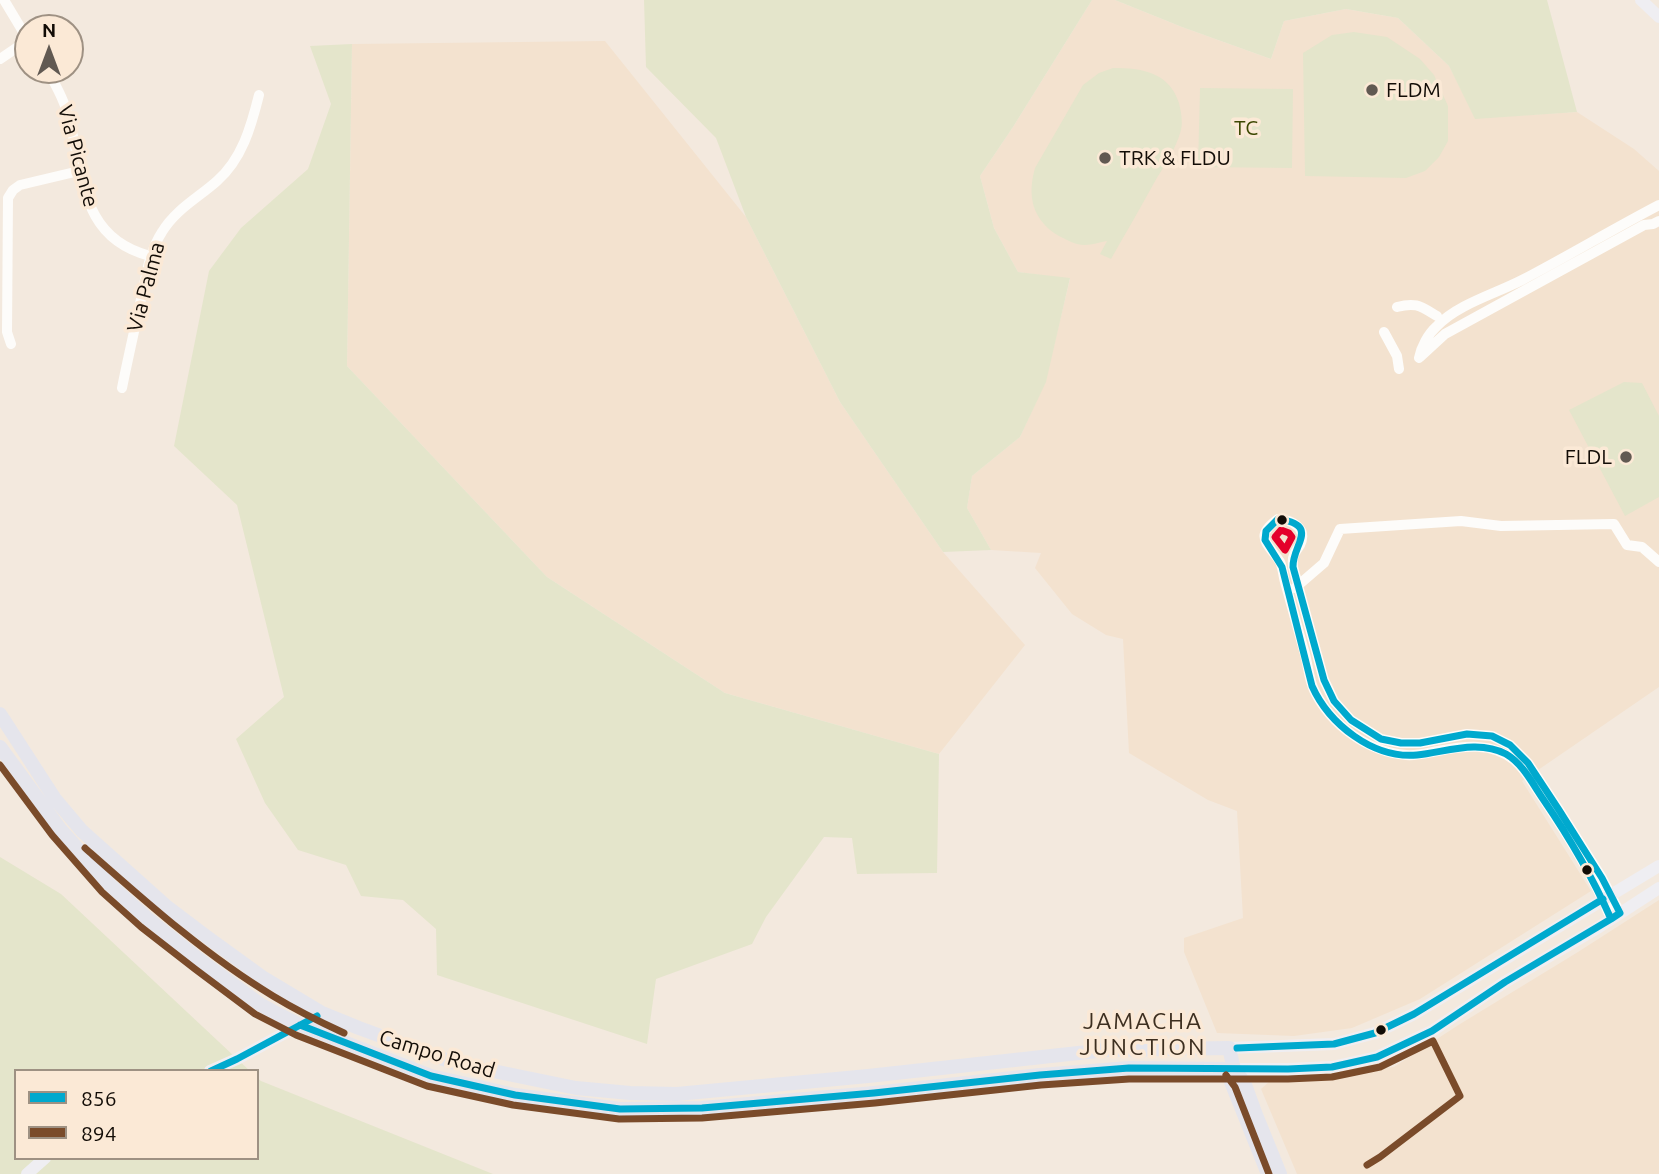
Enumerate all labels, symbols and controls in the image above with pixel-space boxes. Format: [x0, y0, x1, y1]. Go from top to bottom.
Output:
north arrow [14, 14, 84, 84]
text: N [42, 19, 56, 41]
place label: FLDM [1386, 77, 1441, 103]
marker: FLDM [1364, 82, 1380, 98]
street label: Via Picante [52, 102, 104, 210]
park label: TC [1234, 115, 1258, 141]
place label: TRK & FLDU [1119, 145, 1231, 171]
marker: TRK & FLDU [1097, 150, 1113, 166]
street label: Via Palma [122, 239, 170, 335]
place label: FLDL [1565, 444, 1612, 470]
marker: FLDL [1618, 449, 1634, 465]
unlabelled marker [1275, 513, 1289, 527]
unlabelled marker [1580, 863, 1594, 877]
district label: JAMACHA JUNCTION [1081, 1007, 1205, 1061]
unlabelled marker [1374, 1023, 1388, 1037]
street label: Campo Road [376, 1024, 498, 1084]
legend [14, 1069, 259, 1160]
text: 856 [81, 1086, 117, 1110]
text: 894 [81, 1121, 117, 1145]

